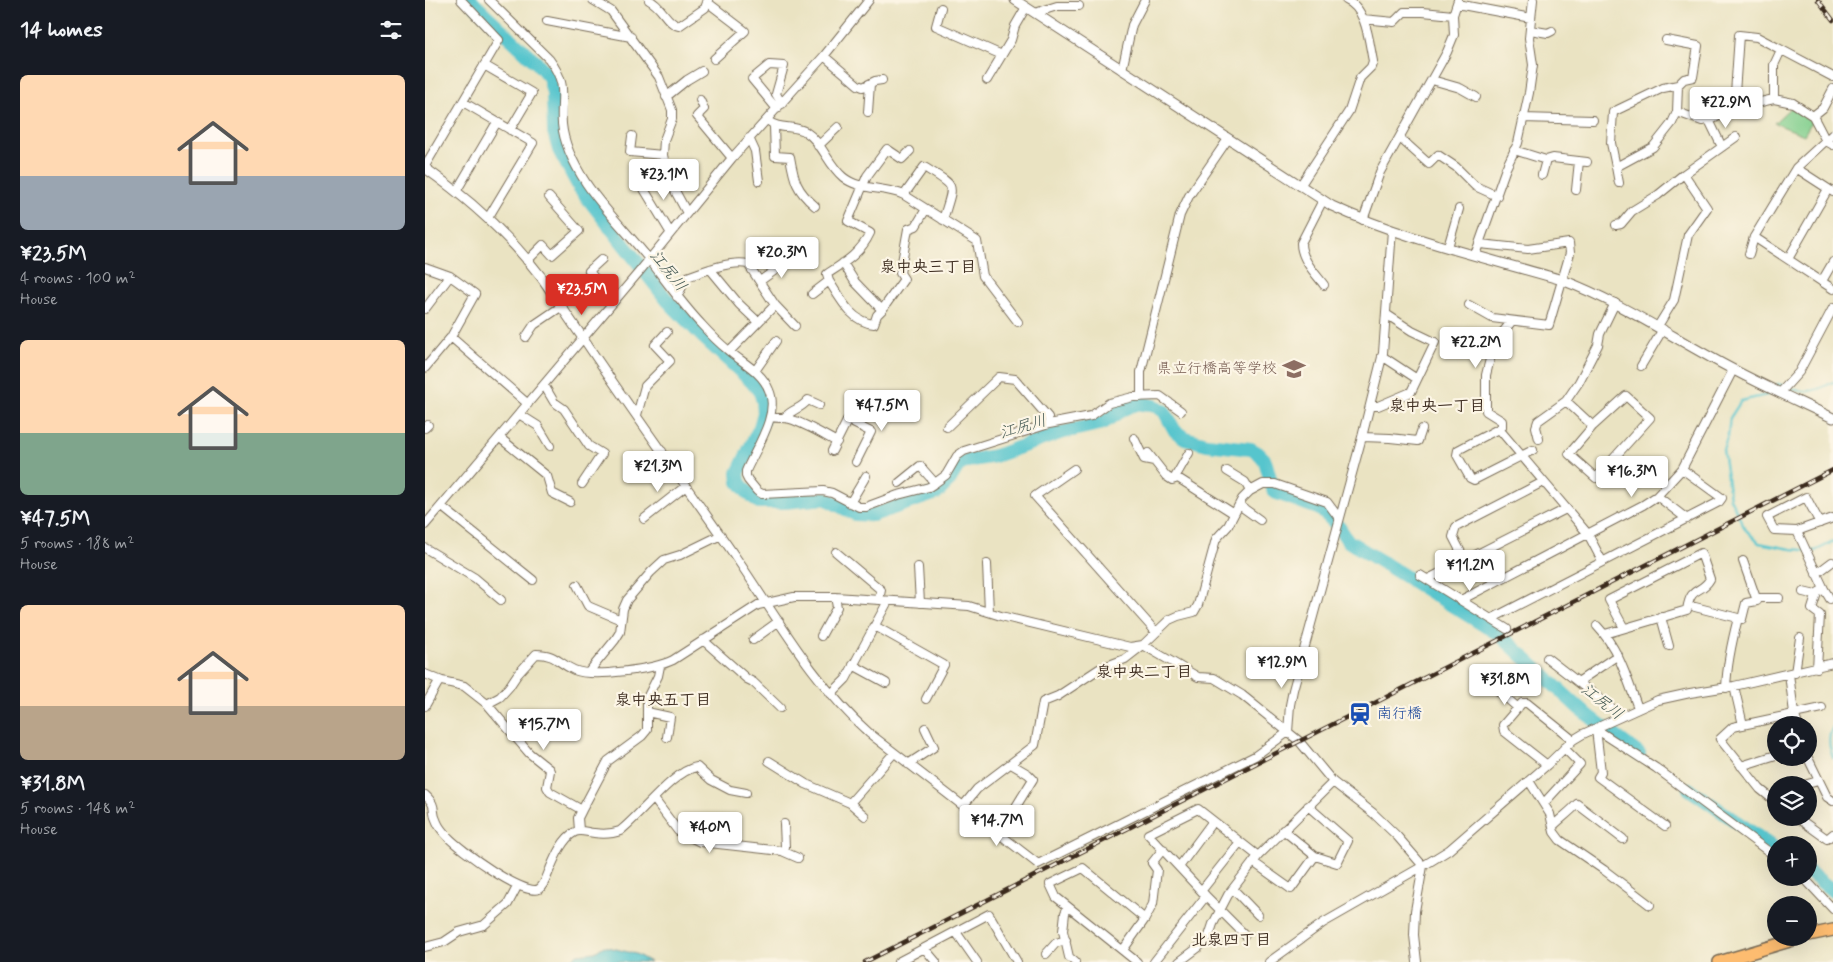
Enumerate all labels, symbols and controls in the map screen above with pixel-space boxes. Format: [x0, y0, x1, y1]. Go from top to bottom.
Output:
text: 14 homes [20, 16, 103, 44]
icon: filters [377, 16, 405, 44]
pin: ¥22.9M [1685, 86, 1767, 129]
text: ¥22.9M [1701, 92, 1751, 113]
icon: home [168, 108, 258, 198]
pin: ¥23.1M [623, 158, 705, 201]
text: ¥23.1M [640, 164, 688, 185]
pin: ¥20.3M [741, 236, 823, 279]
text: ¥23.5M [20, 240, 87, 268]
text: ¥20.3M [757, 242, 807, 263]
water label: 江尻川 [645, 246, 691, 296]
district label: 泉中央三丁目 [880, 257, 976, 278]
text: 4 rooms · 100 m² [20, 268, 136, 289]
pin: ¥23.5M [541, 274, 623, 316]
text: ¥23.5M [557, 279, 607, 300]
text: House [20, 289, 58, 310]
pin: ¥22.2M [1435, 326, 1517, 369]
text: ¥22.2M [1451, 332, 1501, 353]
school or university icon: 県立行橋高等学校 [1281, 356, 1307, 382]
place label: 県立行橋高等学校 [1157, 359, 1277, 379]
icon: home [168, 373, 258, 463]
pin: ¥47.5M [841, 390, 923, 432]
text: ¥47.5M [855, 395, 909, 416]
district label: 泉中央一丁目 [1389, 396, 1485, 417]
water label: 江尻川 [997, 410, 1049, 444]
pin: ¥21.3M [617, 450, 699, 493]
text: ¥21.3M [634, 456, 682, 477]
pin: ¥16.3M [1591, 456, 1673, 498]
text: ¥16.3M [1607, 461, 1657, 482]
text: ¥47.5M [20, 505, 90, 533]
text: 5 rooms · 188 m² [20, 533, 134, 554]
pin: ¥11.2M [1429, 550, 1511, 592]
text: House [20, 554, 58, 575]
text: ¥11.2M [1446, 555, 1494, 576]
icon: home [168, 638, 258, 728]
pin: ¥12.9M [1241, 646, 1323, 689]
text: ¥12.9M [1257, 652, 1307, 673]
district label: 泉中央二丁目 [1096, 662, 1192, 683]
pin: ¥31.8M [1464, 664, 1546, 706]
text: ¥31.8M [1480, 669, 1530, 690]
water label: 江尻川 [1577, 679, 1627, 725]
district label: 泉中央五丁目 [615, 690, 711, 711]
station icon: 南行橋 [1347, 701, 1373, 727]
place label: 南行橋 [1377, 704, 1422, 724]
pin: ¥15.7M [503, 708, 585, 751]
text: ¥15.7M [518, 714, 570, 735]
map controls [1767, 716, 1817, 946]
button: locate [1767, 716, 1817, 766]
text: ¥31.8M [20, 770, 85, 798]
button: layers [1767, 776, 1817, 826]
text: 5 rooms · 148 m² [20, 798, 135, 819]
pin: ¥14.7M [956, 804, 1038, 847]
text: ¥14.7M [970, 810, 1024, 831]
pin: ¥40M [680, 812, 740, 854]
text: ¥40M [689, 817, 731, 838]
text: House [20, 819, 58, 840]
button: + [1767, 836, 1817, 886]
button: − [1767, 896, 1817, 946]
district label: 北泉四丁目 [1191, 930, 1271, 951]

